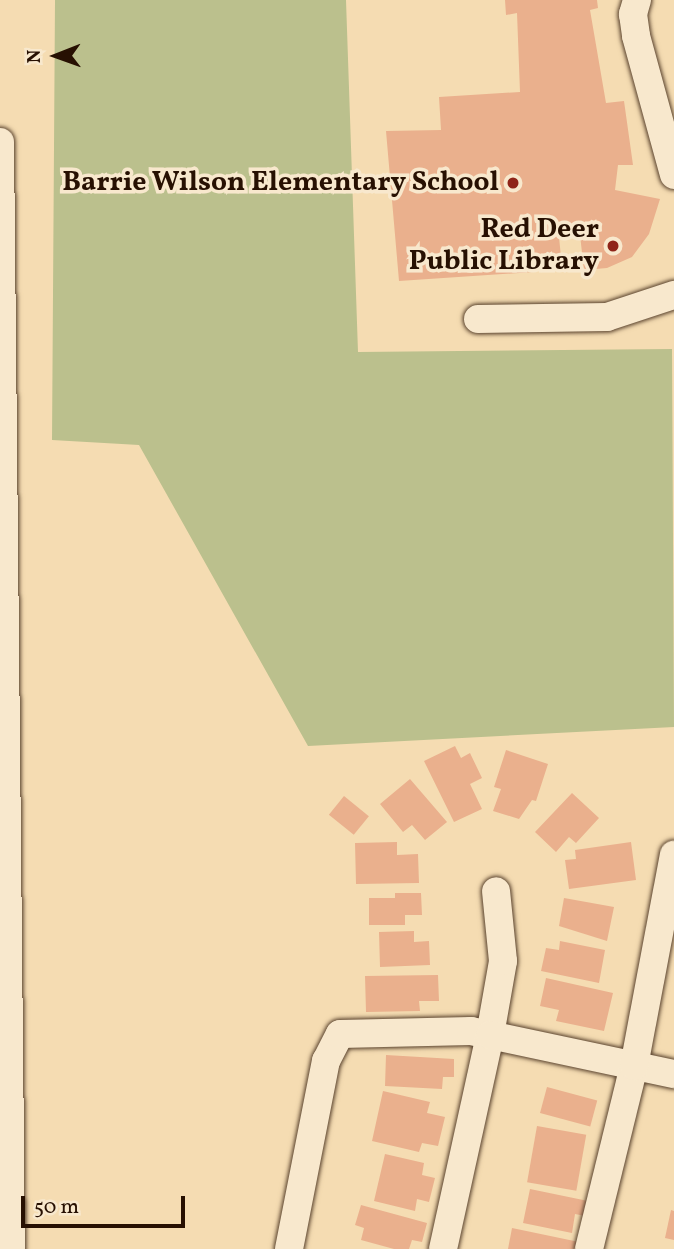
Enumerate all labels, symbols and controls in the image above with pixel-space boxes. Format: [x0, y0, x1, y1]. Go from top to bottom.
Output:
north arrow [21, 21, 91, 91]
text: N [22, 49, 48, 63]
place label: Barrie Wilson Elementary School [61, 166, 499, 200]
marker: Barrie Wilson Elementary School [505, 175, 521, 191]
place label: Red Deer Public Library [409, 213, 599, 279]
marker: Red Deer Public Library [605, 238, 621, 254]
scale bar [24, 1182, 189, 1226]
text: 50 m [34, 1193, 79, 1222]

